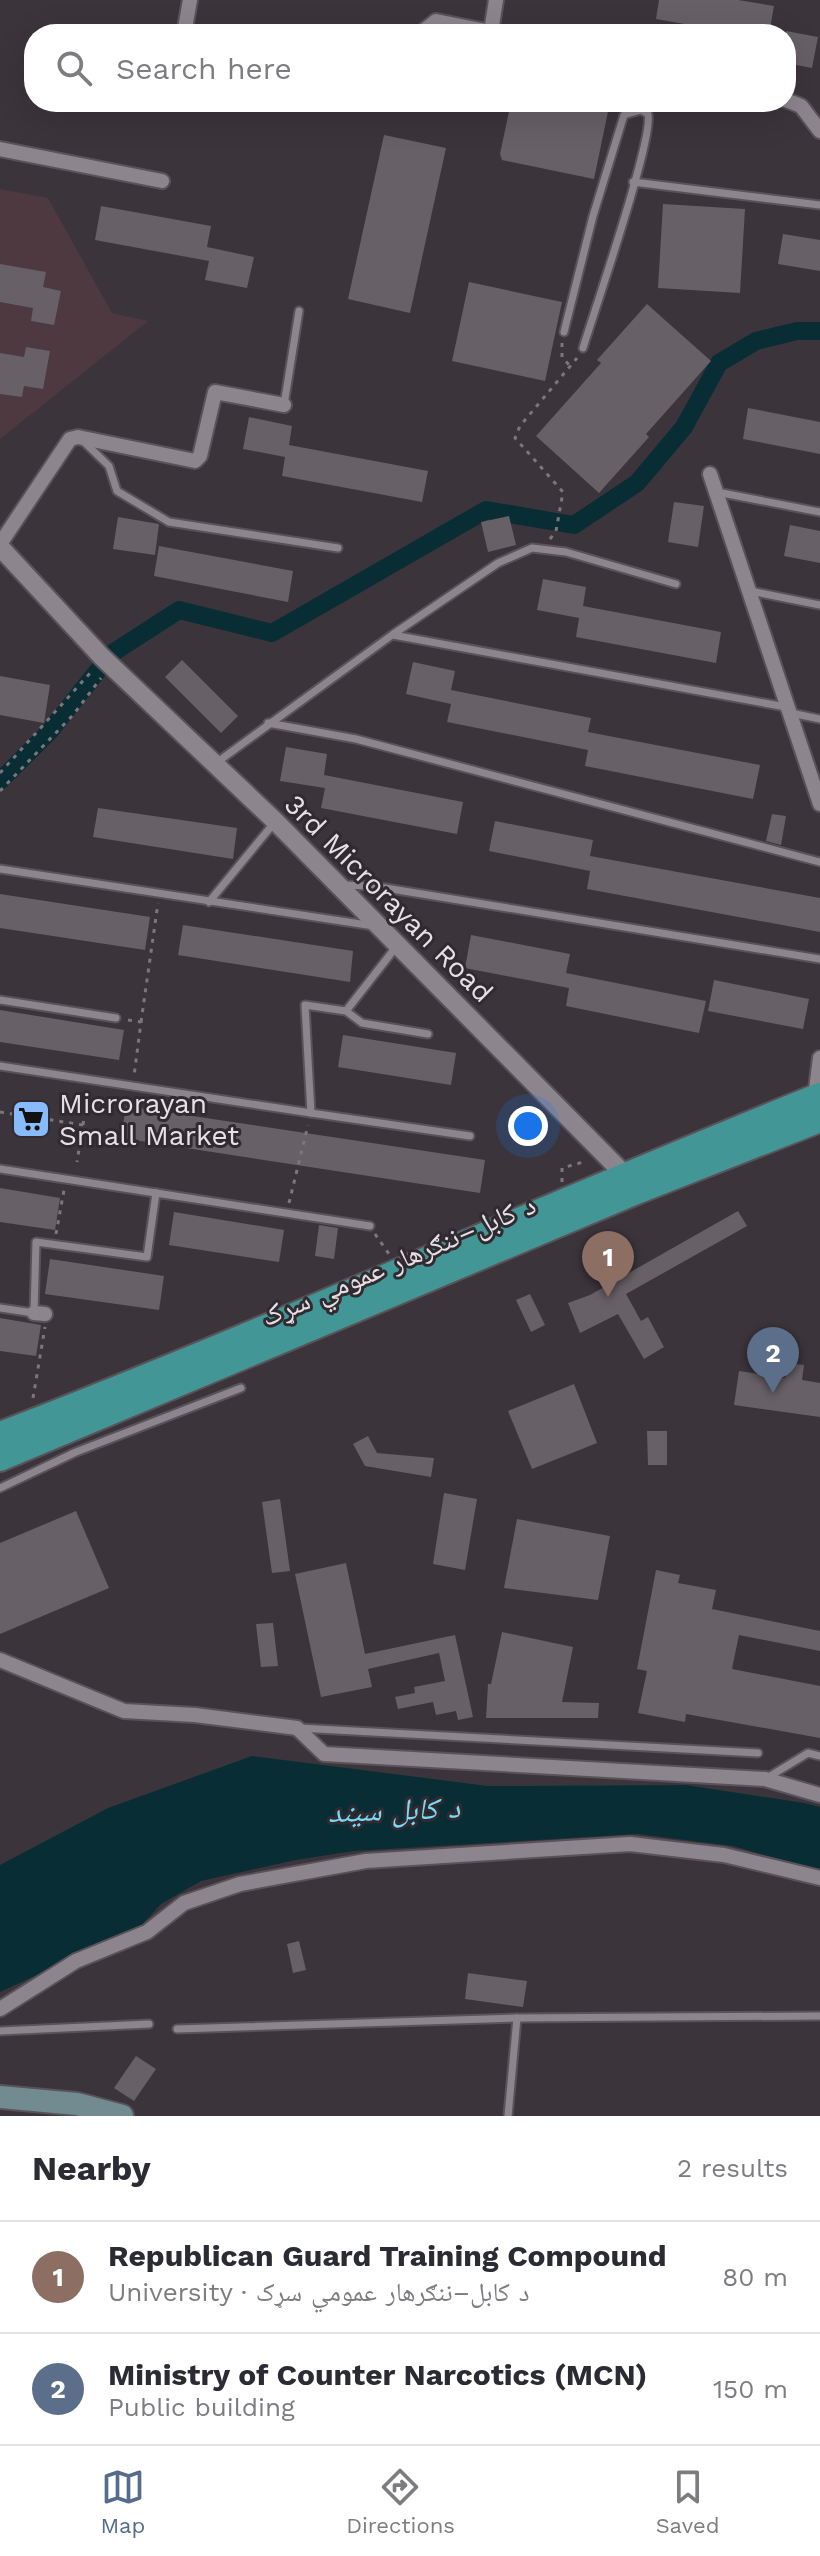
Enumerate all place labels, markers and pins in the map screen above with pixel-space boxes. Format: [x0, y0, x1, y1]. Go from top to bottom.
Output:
place label: Microrayan Small Market [59, 1087, 239, 1152]
supermarket icon: Microrayan Small Market [10, 1098, 52, 1140]
pin: 1 [582, 1231, 634, 1297]
pin: 2 [747, 1327, 799, 1393]

